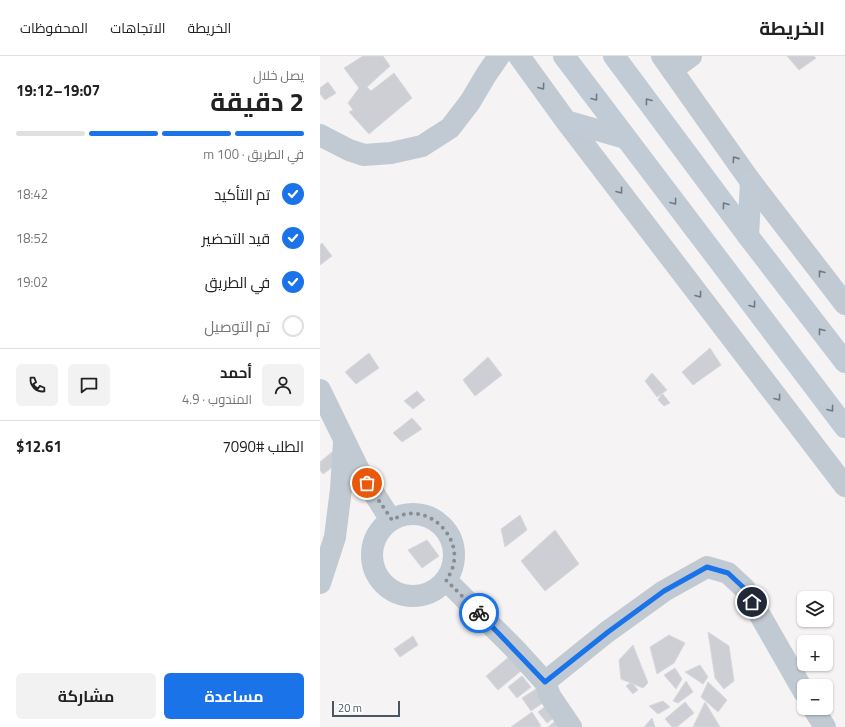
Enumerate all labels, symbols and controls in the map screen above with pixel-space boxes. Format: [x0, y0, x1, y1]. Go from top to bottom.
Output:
text: الخريطة [759, 13, 825, 42]
text: المحفوظات [20, 17, 88, 38]
text: الاتجاهات [110, 17, 166, 38]
text: الخريطة [188, 17, 231, 38]
text: يصل خلال [253, 65, 304, 85]
text: 19:07–19:12 [16, 79, 100, 102]
text: 2 دقيقة [210, 82, 304, 121]
one-way arrow [537, 83, 544, 90]
one-way arrow [591, 94, 598, 101]
one-way arrow [646, 99, 653, 106]
text: في الطريق · 100 m [203, 144, 304, 164]
one-way arrow [733, 156, 740, 163]
text: تم التأكيد [214, 183, 270, 206]
icon: check [282, 183, 304, 205]
text: 18:42 [16, 184, 48, 204]
one-way arrow [615, 187, 622, 194]
one-way arrow [669, 198, 677, 205]
one-way arrow [723, 203, 730, 210]
text: قيد التحضير [202, 227, 270, 250]
icon: check [282, 227, 304, 249]
text: 18:52 [16, 228, 48, 248]
text: في الطريق [205, 271, 270, 294]
icon: check [282, 271, 304, 293]
one-way arrow [819, 271, 826, 278]
text: 19:02 [16, 272, 48, 292]
one-way arrow [694, 290, 701, 297]
one-way arrow [748, 301, 755, 308]
text: تم التوصيل [204, 315, 270, 338]
one-way arrow [818, 328, 826, 335]
text: أحمد [220, 361, 252, 384]
button: phone [16, 364, 58, 406]
button: chat [68, 364, 110, 406]
button: person [262, 364, 304, 406]
text: المندوب · 4.9 [182, 389, 252, 409]
one-way arrow [773, 394, 780, 401]
one-way arrow [827, 404, 834, 411]
text: $12.61 [16, 435, 62, 458]
text: الطلب #7090 [222, 435, 304, 458]
pin [350, 466, 384, 500]
icon: bag [356, 472, 378, 494]
pin [735, 585, 769, 619]
icon: home [741, 591, 763, 613]
map controls [797, 591, 833, 715]
button: layers [797, 591, 833, 627]
courier [459, 593, 499, 633]
icon: bike [468, 602, 490, 624]
button: + [797, 635, 833, 671]
button: مشاركة [16, 673, 156, 719]
button: مساعدة [164, 673, 304, 719]
button: − [797, 679, 833, 715]
scale bar [332, 699, 400, 718]
text: 20 m [338, 700, 362, 716]

